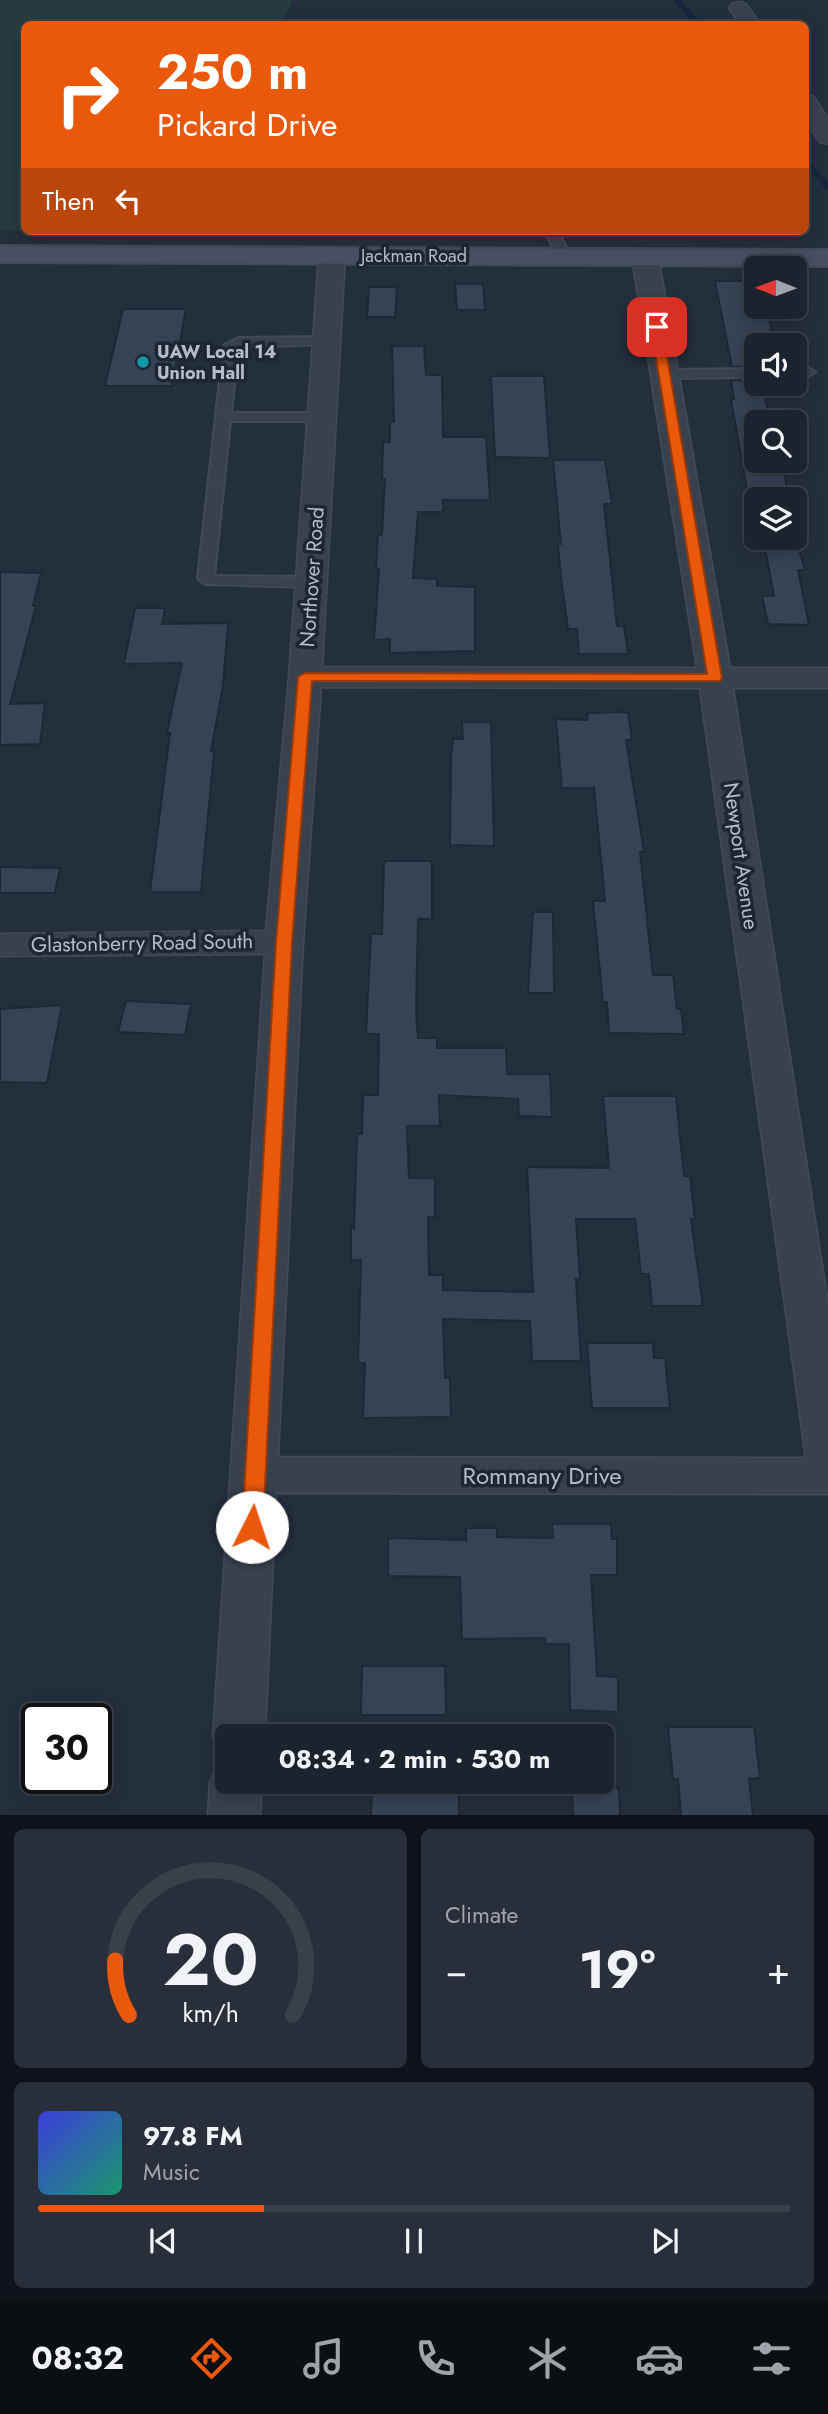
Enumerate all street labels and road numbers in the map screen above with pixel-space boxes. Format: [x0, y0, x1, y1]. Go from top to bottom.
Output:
street label: Jackman Road [359, 243, 467, 269]
street label: Northover Road [292, 506, 332, 648]
street label: Newport Avenue [716, 780, 766, 932]
street label: Glastonberry Road South [31, 926, 253, 960]
street label: Rommany Drive [462, 1458, 622, 1493]

